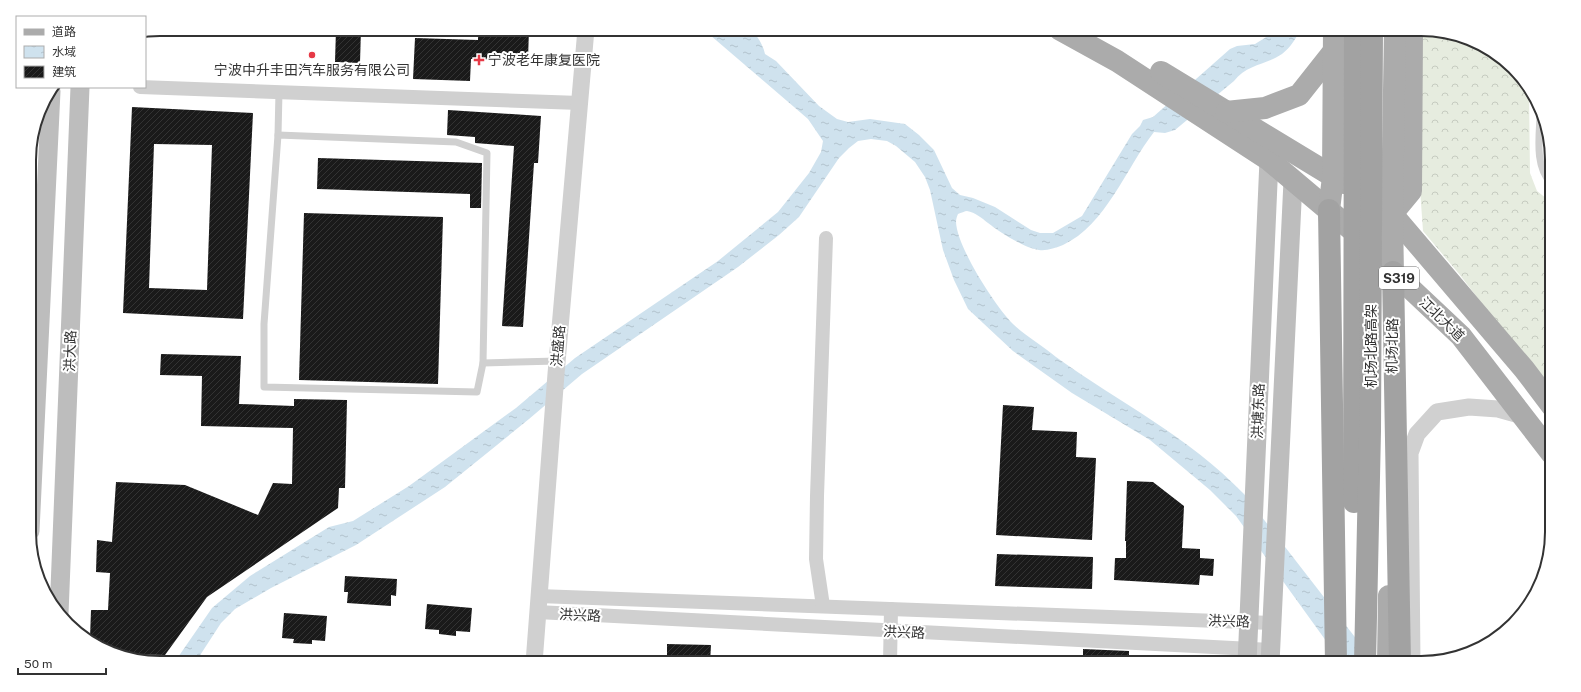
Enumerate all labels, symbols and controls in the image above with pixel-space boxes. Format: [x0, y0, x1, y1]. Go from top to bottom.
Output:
legend [16, 16, 146, 88]
text: 道路 [52, 25, 76, 39]
text: 水域 [52, 45, 76, 59]
marker: 宁波中升丰田汽车服务有限公司 [307, 50, 317, 60]
place label: 宁波老年康复医院 [488, 52, 600, 68]
marker: 宁波老年康复医院 [473, 54, 485, 66]
place label: 宁波中升丰田汽车服务有限公司 [214, 62, 410, 78]
text: 建筑 [52, 65, 76, 79]
road number: S319 [1379, 267, 1419, 289]
street label: 江北大道 [1416, 294, 1468, 344]
street label: 机场北路高架 [1363, 304, 1379, 388]
street label: 机场北路 [1384, 318, 1400, 374]
street label: 洪盛路 [548, 324, 568, 368]
street label: 洪大路 [61, 330, 79, 372]
street label: 洪塘东路 [1249, 383, 1267, 439]
street label: 洪兴路 [559, 606, 601, 624]
street label: 洪兴路 [1208, 612, 1250, 630]
street label: 洪兴路 [883, 623, 925, 641]
scale bar [18, 650, 106, 676]
text: 50 m [24, 657, 52, 671]

